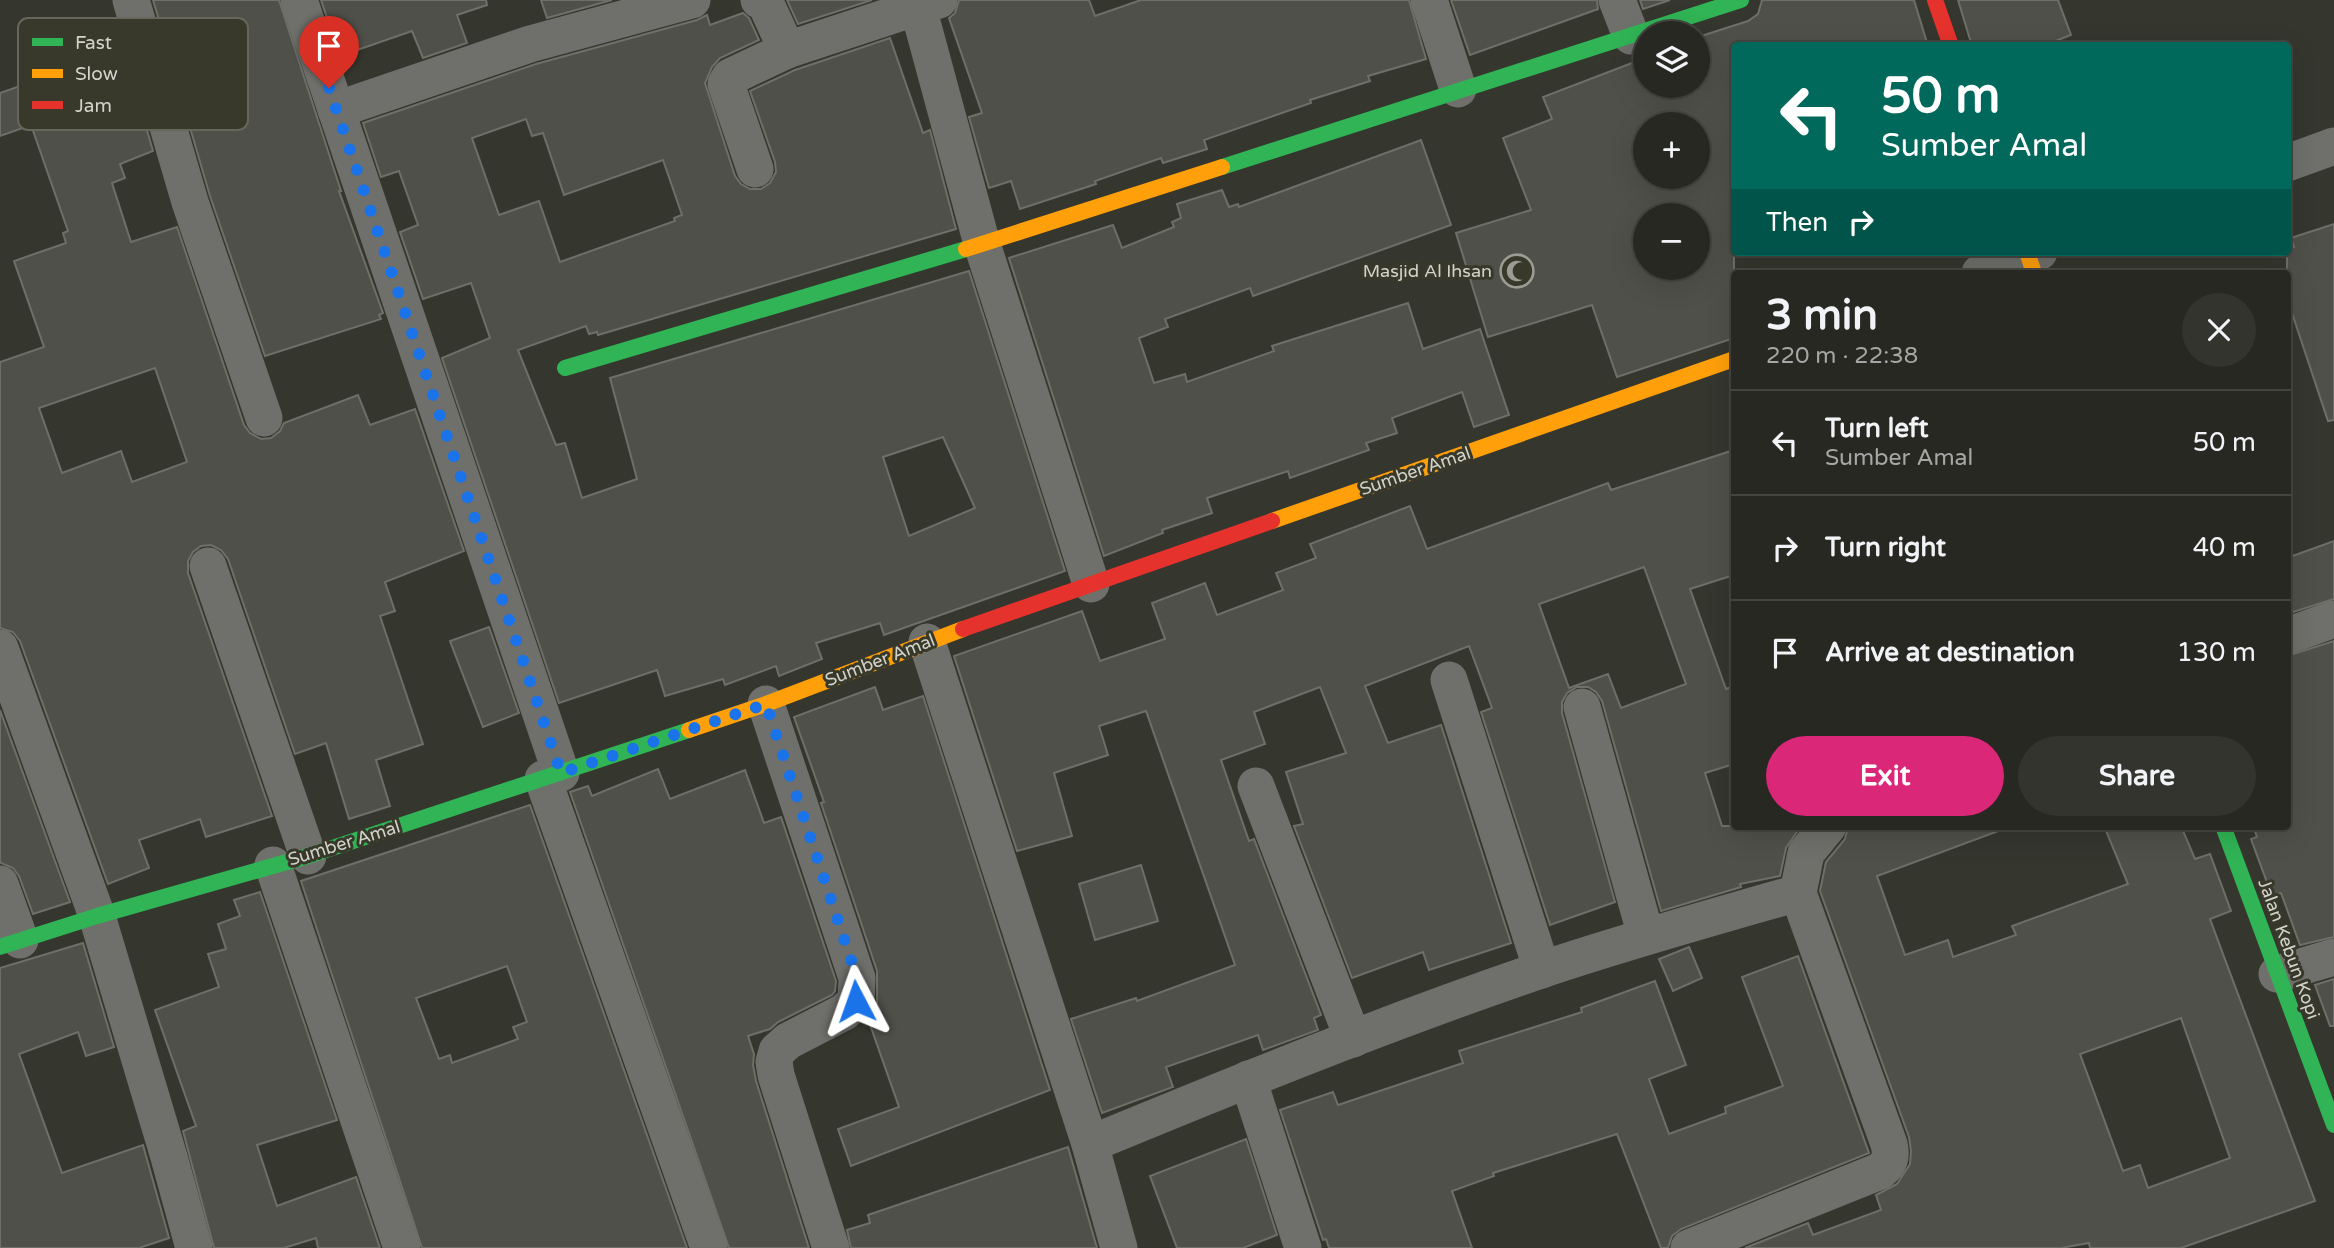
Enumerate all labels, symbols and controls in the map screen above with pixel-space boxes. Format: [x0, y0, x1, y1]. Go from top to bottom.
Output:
pin [299, 16, 359, 88]
legend [18, 18, 248, 130]
map controls [1633, 21, 1710, 280]
button: layers [1633, 21, 1710, 98]
icon: arrive [310, 27, 348, 65]
text: Fast [75, 32, 112, 54]
text: Slow [75, 63, 118, 85]
text: 50 m [1881, 67, 2000, 126]
icon: left [1766, 70, 1857, 161]
text: Jam [75, 95, 112, 117]
button: + [1633, 112, 1710, 189]
text: Sumber Amal [1881, 127, 2087, 165]
button: − [1633, 203, 1710, 280]
icon: right [1842, 203, 1880, 241]
text: Then [1766, 207, 1828, 238]
mosque icon: Masjid Al Ihsan [1498, 252, 1536, 290]
place label: Masjid Al Ihsan [1363, 260, 1492, 282]
text: 3 min [1766, 290, 1878, 341]
button: close [2182, 293, 2256, 367]
text: 220 m · 22:38 [1766, 342, 1918, 370]
text: Turn left [1825, 413, 1928, 444]
icon: left [1766, 424, 1804, 462]
text: 50 m [2193, 427, 2256, 458]
street label: Sumber Amal [1357, 442, 1473, 500]
text: Sumber Amal [1825, 444, 1973, 472]
icon: right [1766, 529, 1804, 567]
text: Turn right [1825, 532, 1946, 563]
text: 40 m [2193, 532, 2256, 563]
street label: Sumber Amal [822, 629, 938, 691]
icon: arrive [1766, 634, 1804, 672]
text: Arrive at destination [1825, 637, 2075, 668]
text: 130 m [2176, 637, 2256, 668]
button: Exit [1766, 736, 2004, 816]
button: Share [2018, 736, 2256, 816]
street label: Sumber Amal [285, 816, 403, 870]
street label: Jalan Kebun Kopi [2253, 876, 2325, 1022]
position arrow [819, 964, 893, 1038]

